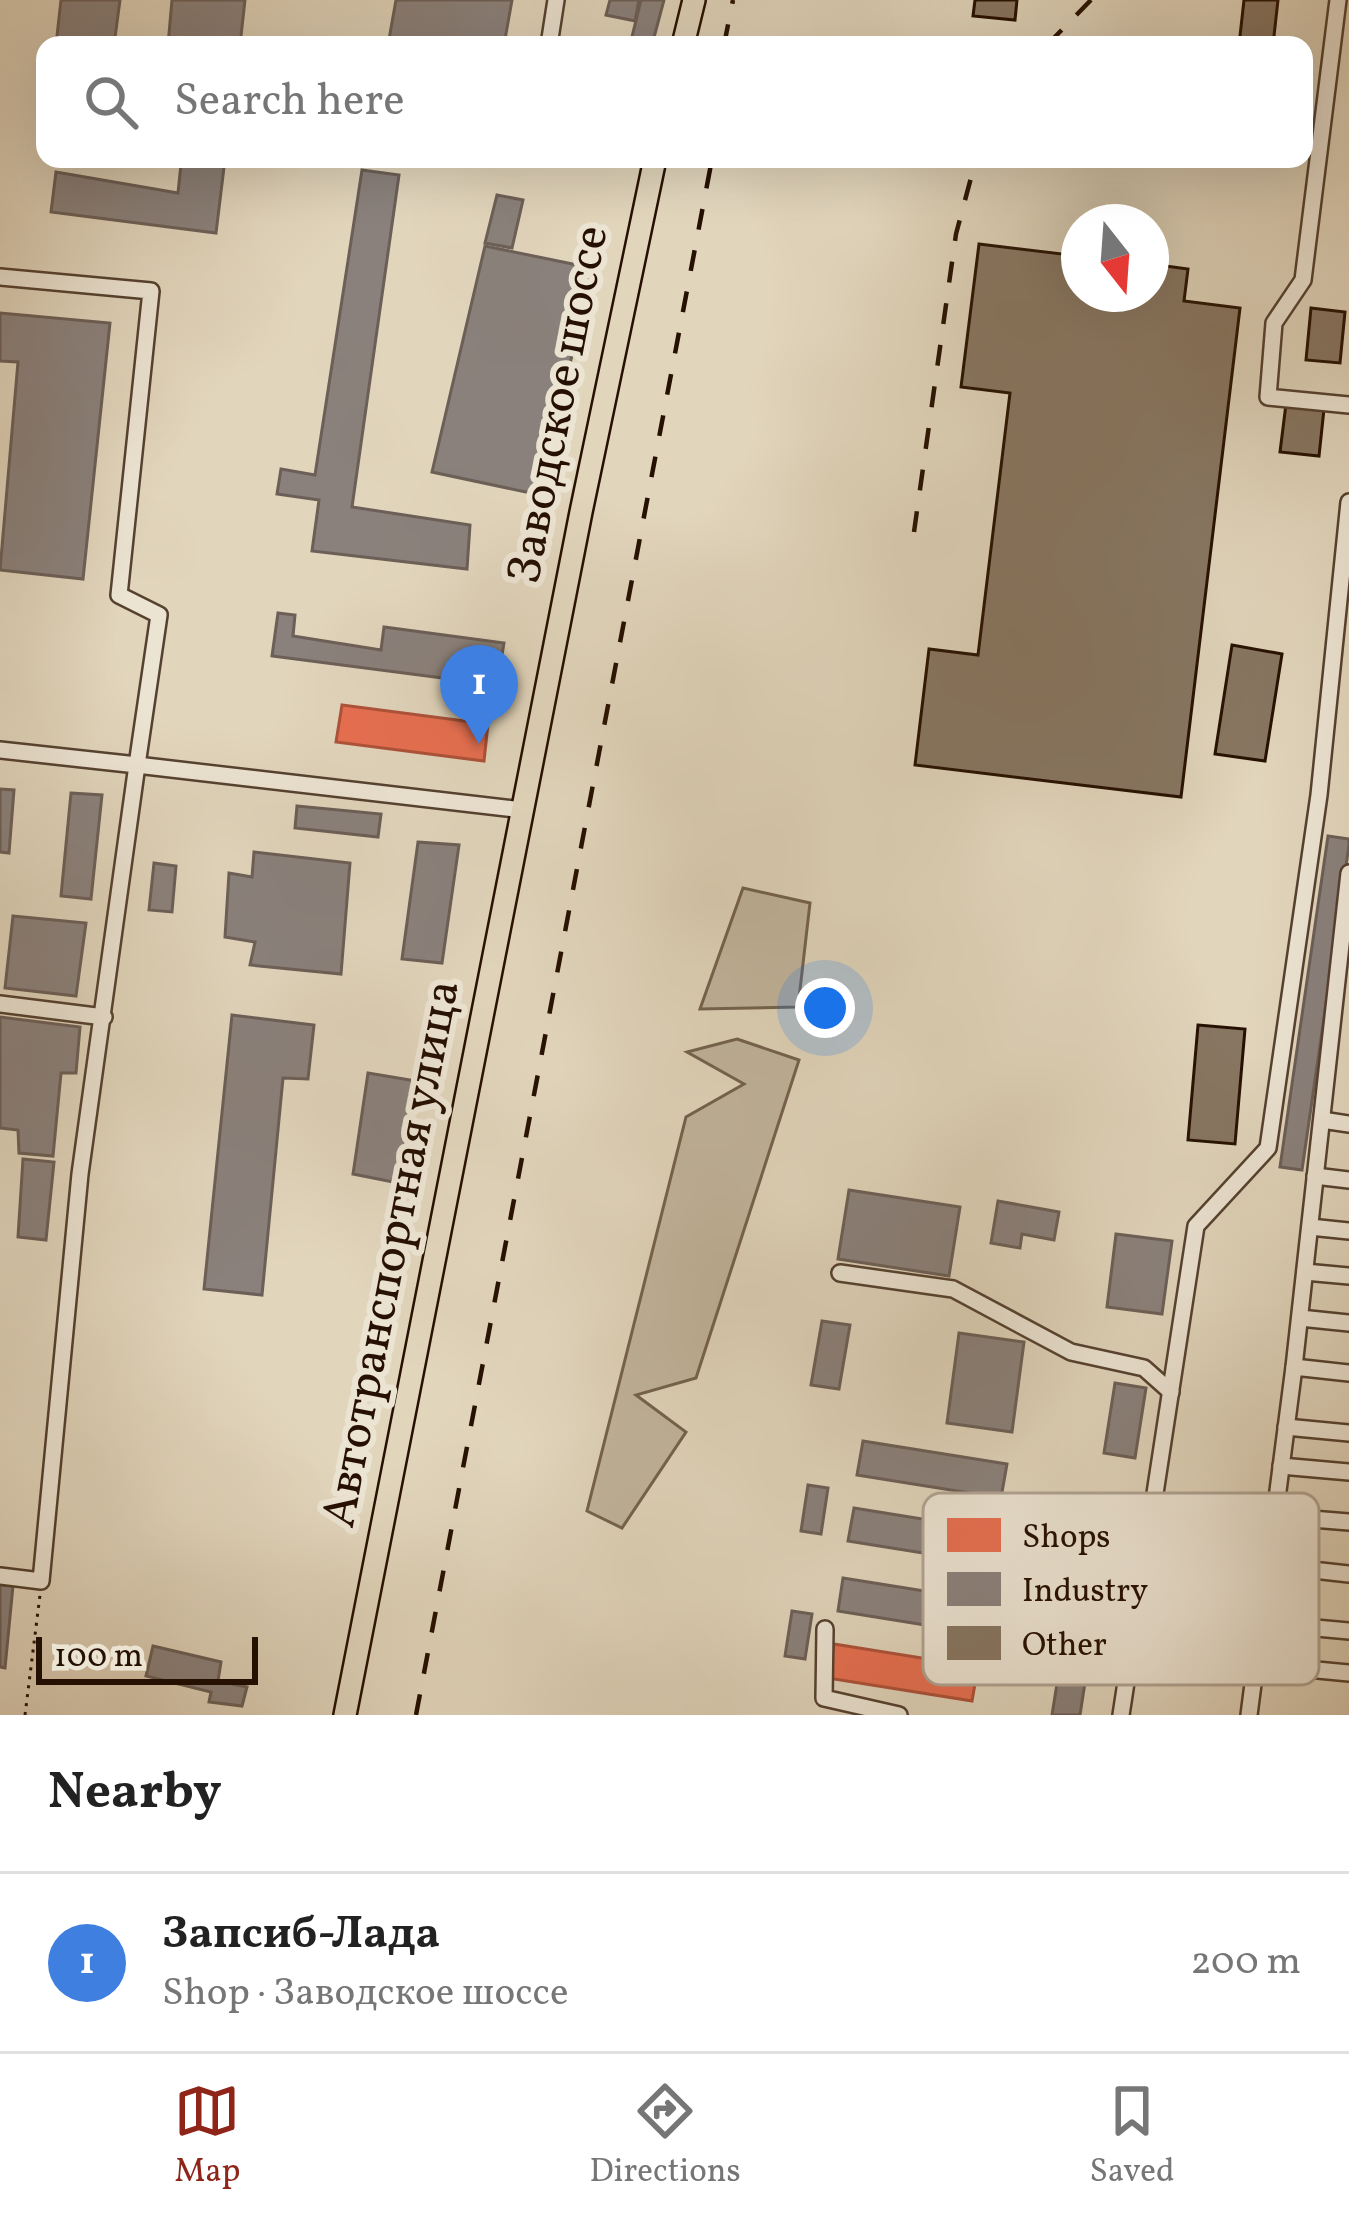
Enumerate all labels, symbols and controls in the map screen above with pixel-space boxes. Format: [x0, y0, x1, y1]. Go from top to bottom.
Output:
search box [36, 36, 1313, 168]
icon: search [78, 69, 144, 135]
text: Search here [174, 71, 405, 134]
north arrow [1061, 204, 1169, 312]
street label: Заводское шоссе [492, 220, 628, 590]
pin: 1 [440, 645, 518, 744]
street label: Автотранспортная улица [307, 974, 479, 1534]
your location [795, 978, 855, 1038]
legend [923, 1493, 1319, 1685]
text: Shops [1022, 1516, 1110, 1562]
text: Industry [1022, 1570, 1148, 1616]
text: Other [1022, 1624, 1107, 1670]
scale bar [36, 1631, 258, 1684]
text: 100 m [54, 1635, 143, 1681]
text: Nearby [48, 1758, 222, 1829]
text: Запсиб-Лада [162, 1904, 440, 1967]
text: 1 [79, 1936, 95, 1990]
text: 200 m [1190, 1936, 1301, 1990]
text: Shop · Заводское шоссе [162, 1967, 569, 2021]
tab: Map [174, 2078, 241, 2196]
tab: Directions [589, 2078, 741, 2196]
tab: Saved [1090, 2078, 1175, 2196]

